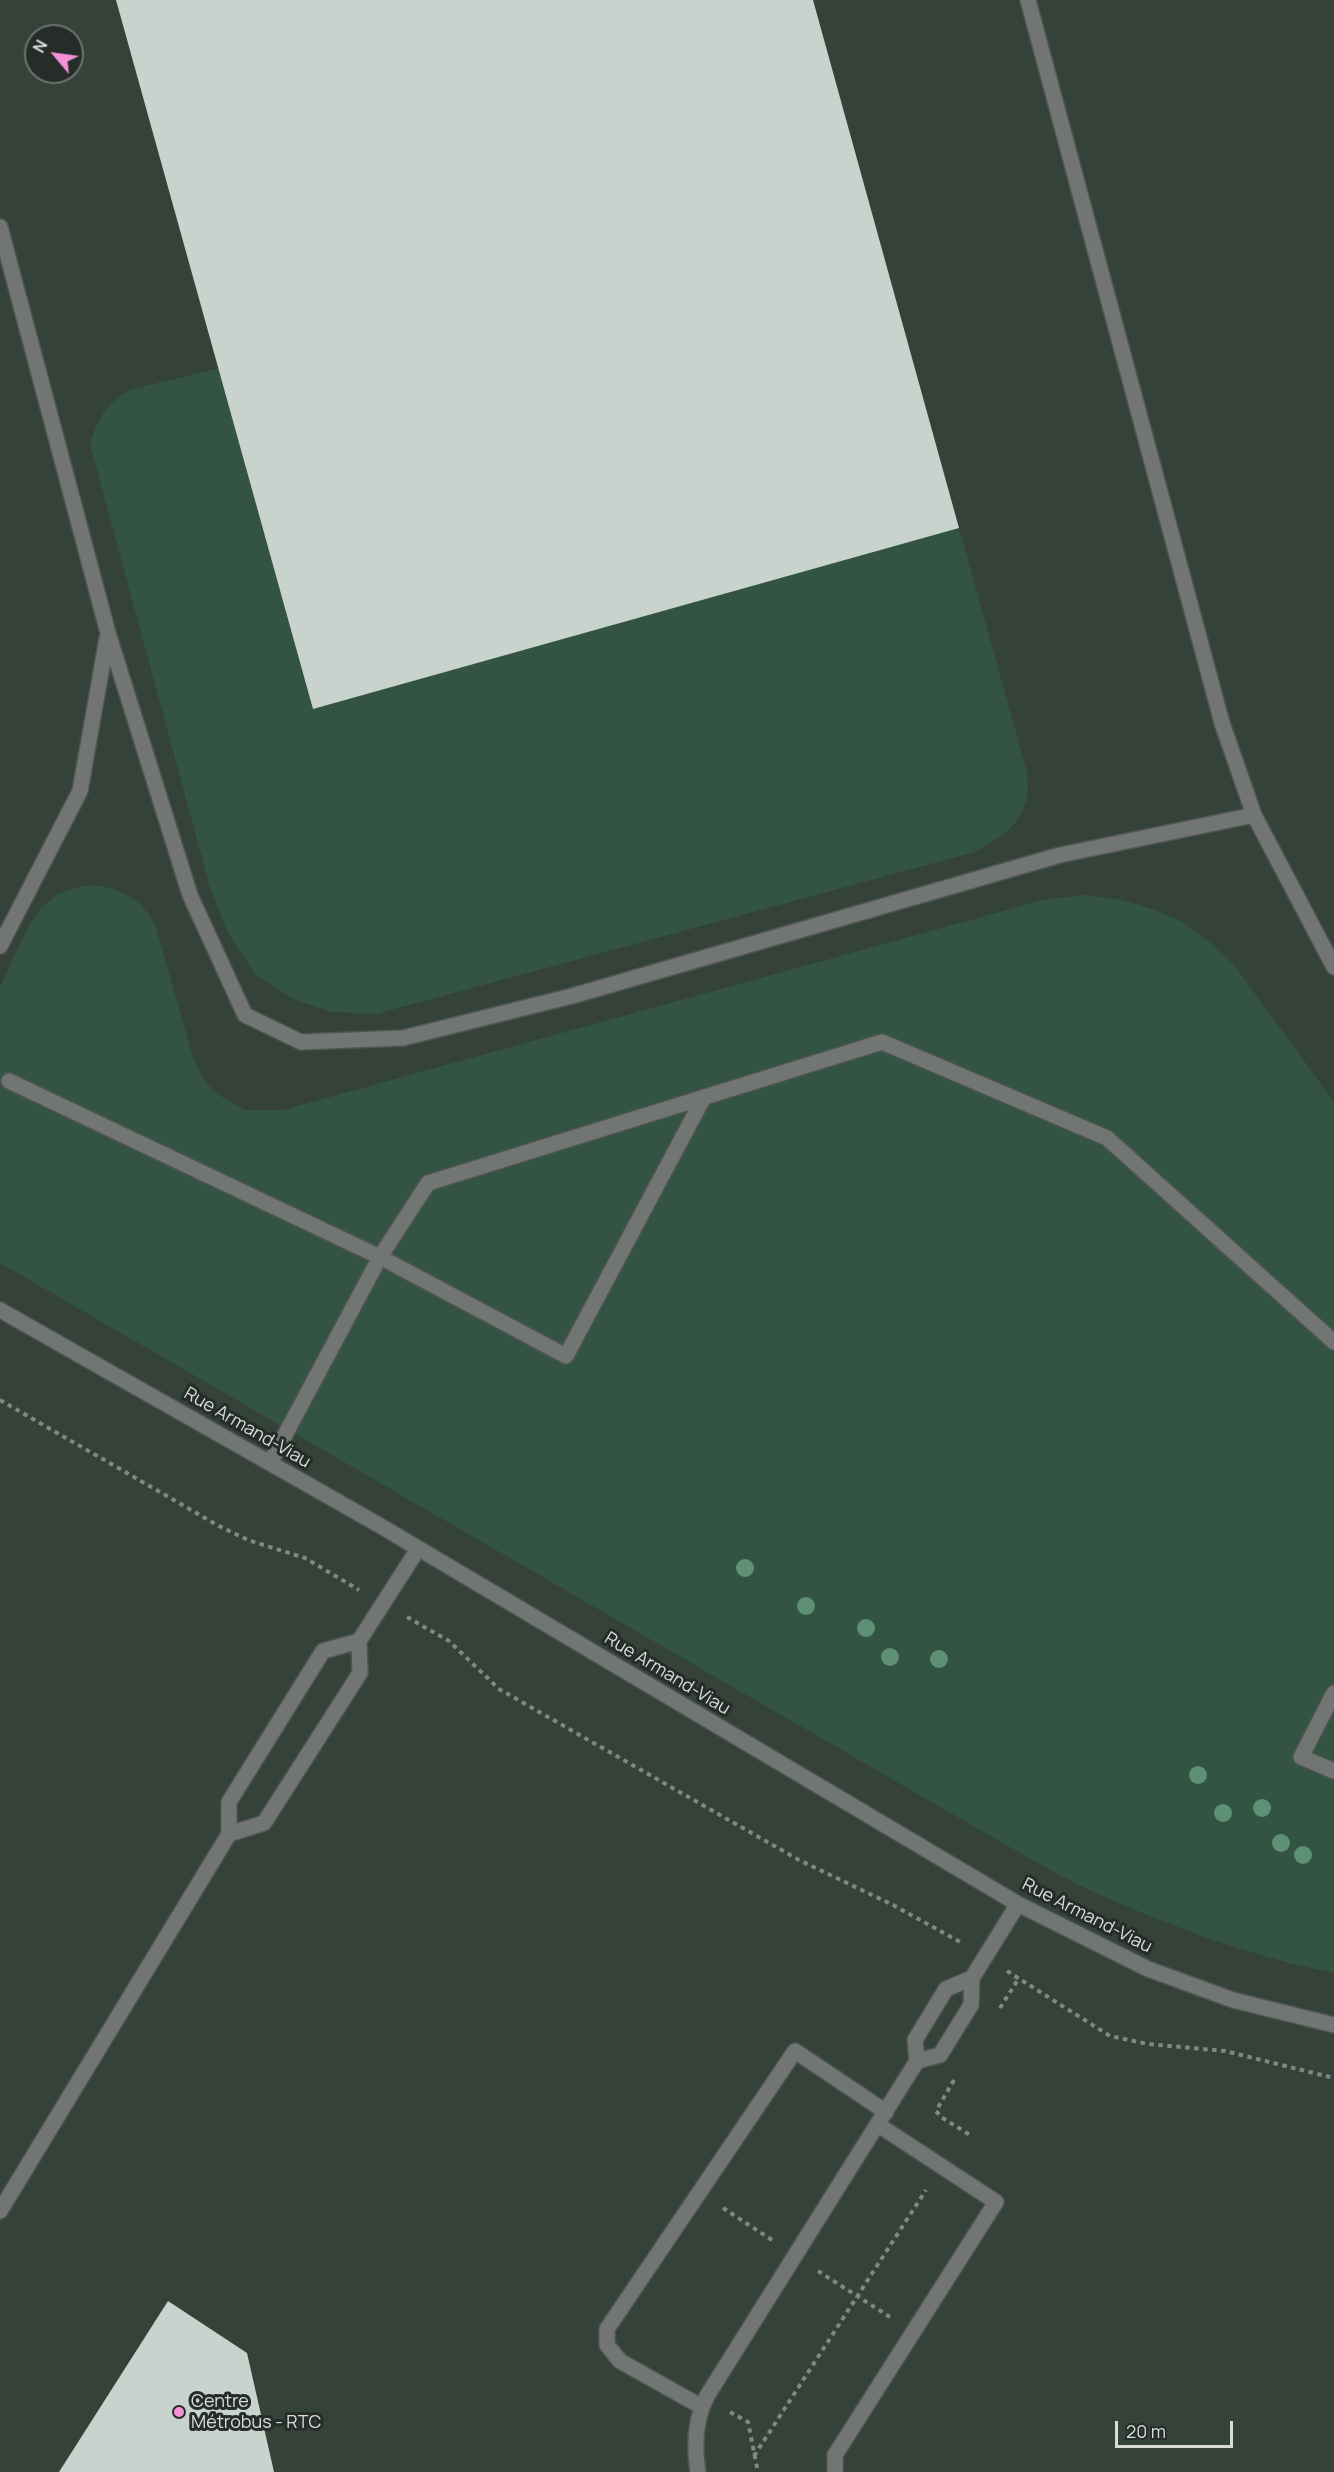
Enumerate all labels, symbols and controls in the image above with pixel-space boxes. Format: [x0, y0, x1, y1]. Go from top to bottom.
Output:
north arrow [24, 24, 84, 84]
text: N [28, 36, 52, 57]
street label: Rue Armand-Viau [180, 1383, 314, 1473]
street label: Rue Armand-Viau [600, 1628, 734, 1720]
street label: Rue Armand-Viau [1018, 1874, 1156, 1958]
place label: Centre Métrobus - RTC [191, 2391, 321, 2434]
marker: Centre Métrobus - RTC [172, 2405, 186, 2419]
scale bar [1118, 2409, 1236, 2447]
text: 20 m [1126, 2419, 1166, 2443]

